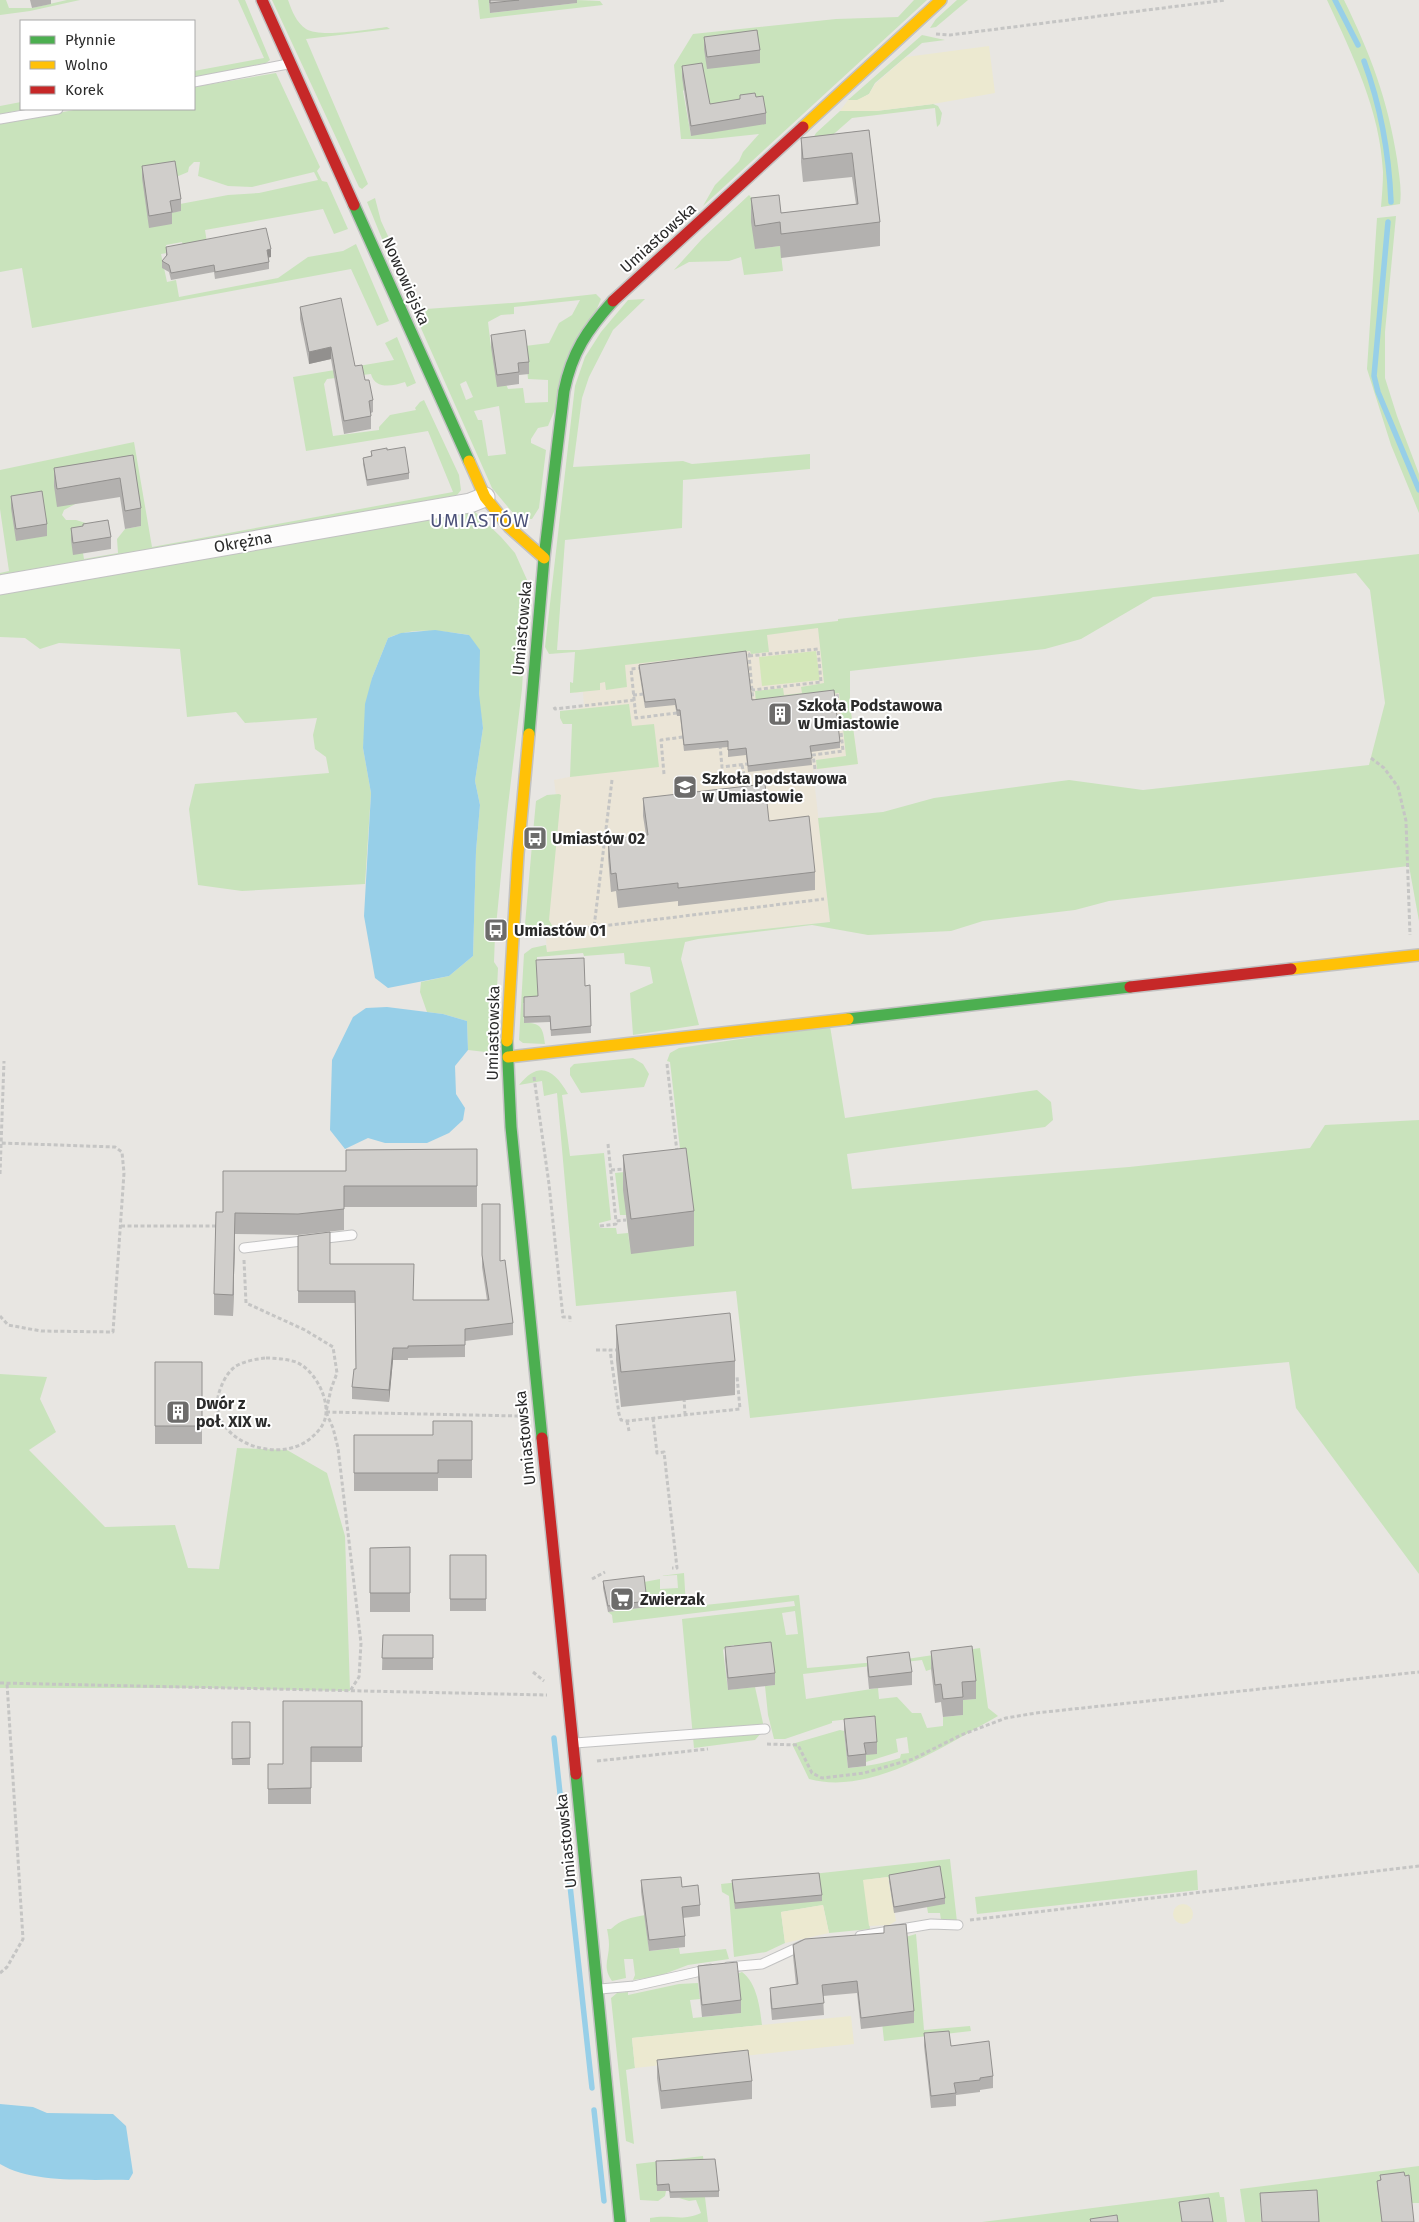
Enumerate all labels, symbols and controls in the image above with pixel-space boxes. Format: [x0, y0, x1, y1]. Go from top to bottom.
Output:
legend [20, 20, 195, 110]
text: Płynnie [65, 31, 116, 49]
text: Wolno [65, 56, 108, 74]
text: Korek [65, 81, 104, 99]
street label: Umiastowska [616, 199, 700, 277]
street label: Nowowiejska [378, 234, 434, 328]
district label: UMIASTÓW [430, 509, 530, 532]
street label: Okrężna [212, 528, 274, 556]
street label: Umiastowska [508, 580, 536, 676]
place label: Szkoła Podstawowa w Umiastowie [798, 696, 943, 733]
building icon: Szkoła Podstawowa w Umiastowie [767, 701, 793, 727]
place label: Szkoła podstawowa w Umiastowie [702, 769, 847, 806]
school or university icon: Szkoła podstawowa w Umiastowie [672, 774, 698, 800]
bus stop icon: Umiastów 02 [522, 825, 548, 851]
place label: Umiastów 02 [552, 829, 645, 848]
bus stop icon: Umiastów 01 [483, 917, 509, 943]
place label: Umiastów 01 [514, 921, 606, 940]
street label: Umiastowska [483, 985, 503, 1081]
street label: Umiastowska [511, 1390, 539, 1486]
place label: Dwór z poł. XIX w. [196, 1394, 271, 1431]
building icon: Dwór z poł. XIX w. [165, 1399, 191, 1425]
supermarket icon: Zwierzak [609, 1586, 635, 1612]
place label: Zwierzak [640, 1590, 705, 1609]
street label: Umiastowska [552, 1793, 580, 1889]

